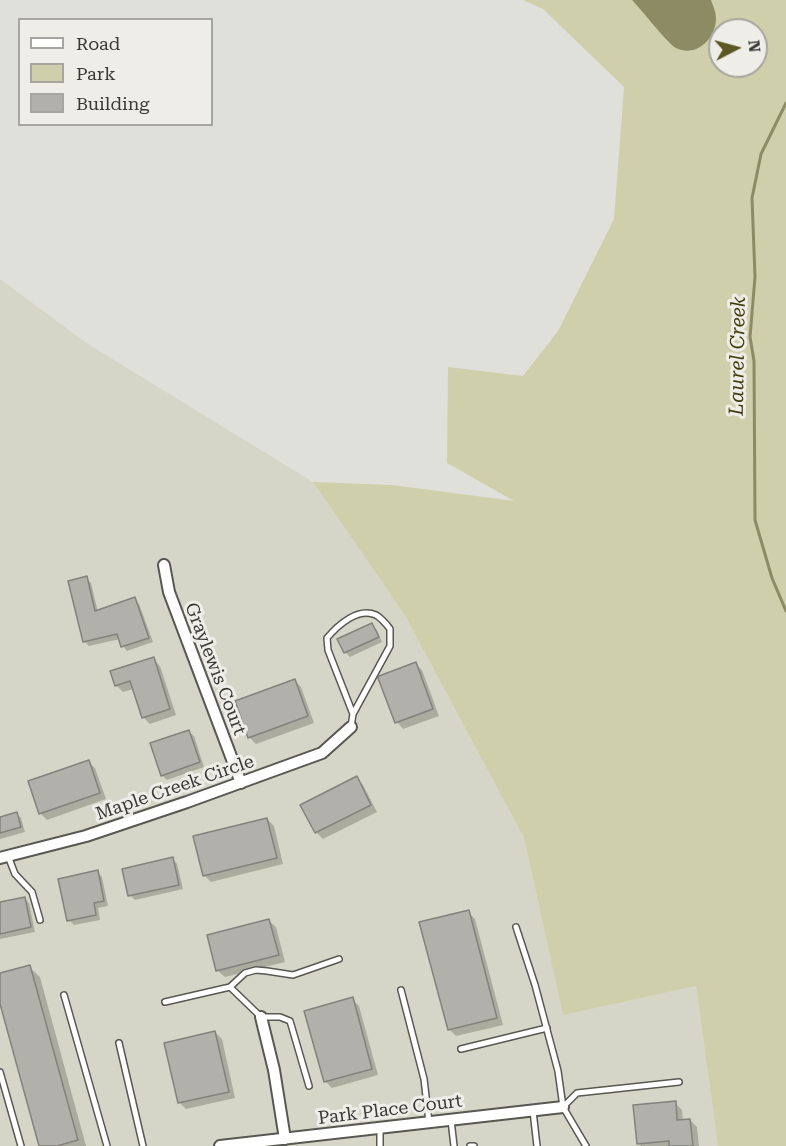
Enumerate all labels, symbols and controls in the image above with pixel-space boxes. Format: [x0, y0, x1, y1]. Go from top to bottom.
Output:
legend [18, 18, 213, 126]
north arrow [708, 18, 768, 78]
text: Road [76, 33, 120, 54]
text: N [744, 39, 765, 53]
text: Park [76, 63, 116, 84]
text: Building [76, 93, 150, 114]
water label: Laurel Creek [725, 296, 751, 416]
street label: Graylewis Court [180, 600, 250, 738]
street label: Maple Creek Circle [93, 751, 257, 825]
street label: Park Place Court [317, 1090, 463, 1130]

